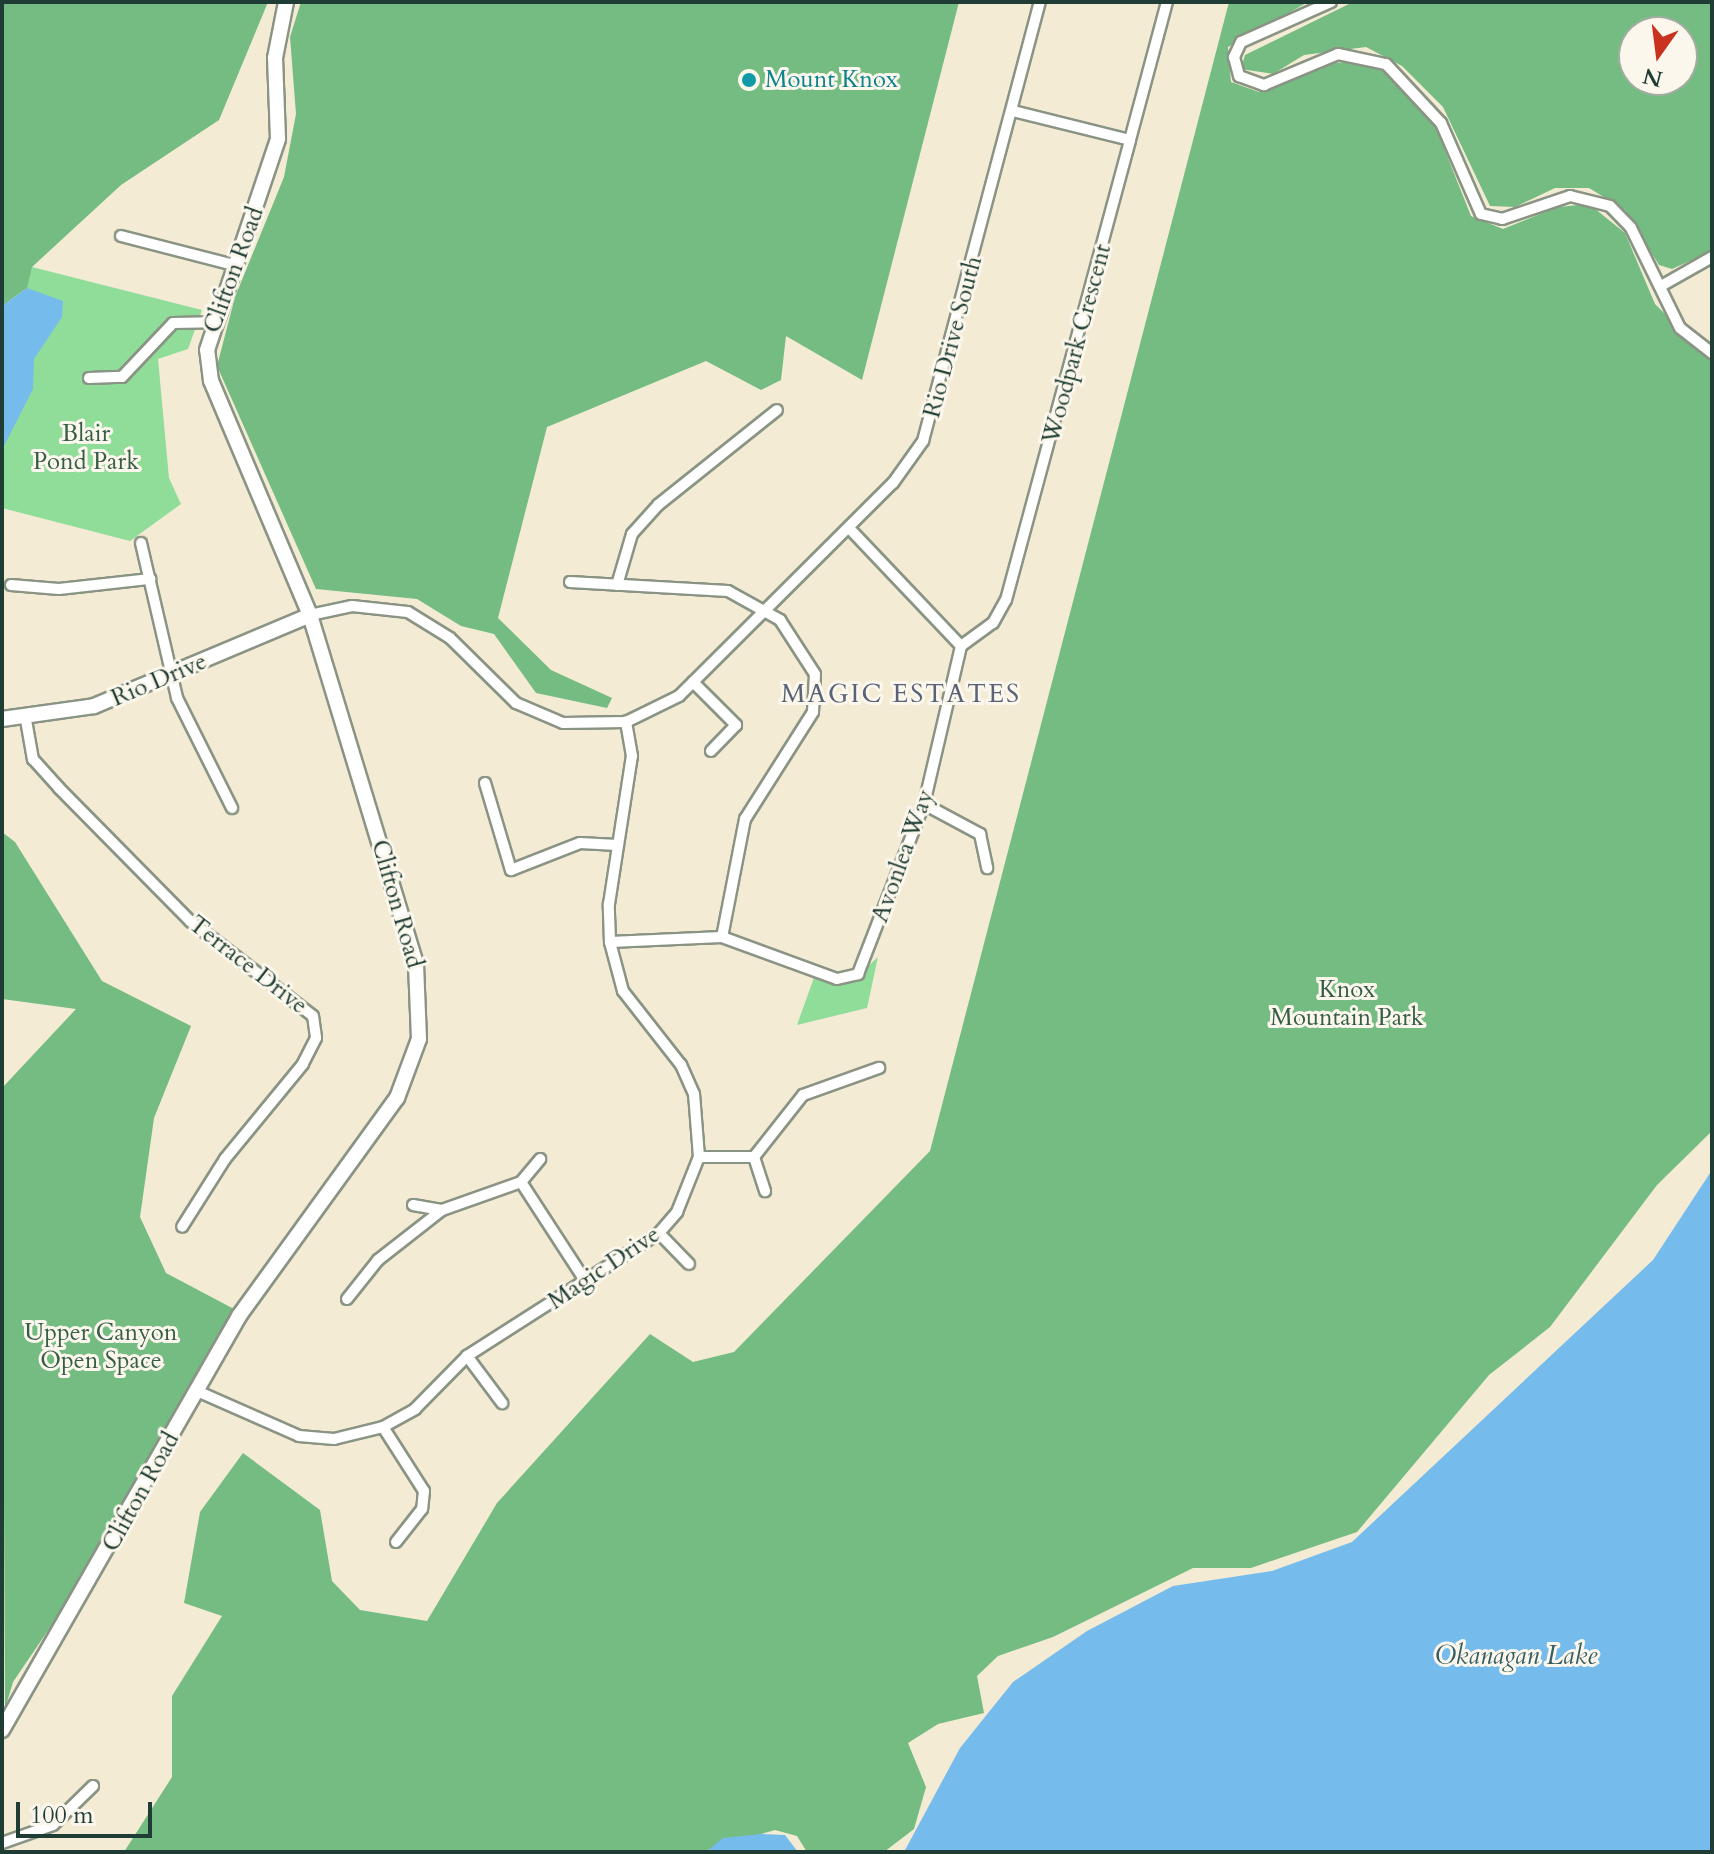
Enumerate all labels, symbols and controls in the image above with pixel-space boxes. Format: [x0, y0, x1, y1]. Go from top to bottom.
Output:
north arrow [1618, 16, 1698, 96]
text: N [1640, 60, 1666, 94]
place label: Mount Knox [765, 66, 898, 94]
marker: Mount Knox [740, 71, 758, 89]
street label: Clifton Road [198, 203, 270, 337]
street label: Woodpark Crescent [1036, 241, 1118, 447]
street label: Rio Drive South [918, 253, 988, 421]
park label: Blair Pond Park [33, 420, 139, 476]
street label: Rio Drive [107, 647, 211, 713]
district label: MAGIC ESTATES [781, 678, 1021, 710]
street label: Avonlea Way [866, 786, 940, 926]
street label: Clifton Road [365, 837, 429, 971]
street label: Terrace Drive [183, 910, 313, 1020]
park label: Knox Mountain Park [1270, 976, 1424, 1032]
street label: Magic Drive [543, 1220, 665, 1316]
park label: Upper Canyon Open Space [25, 1319, 177, 1375]
street label: Clifton Road [96, 1427, 186, 1557]
water label: Okanagan Lake [1435, 1640, 1597, 1672]
scale bar [20, 1786, 156, 1836]
text: 100 m [30, 1799, 94, 1832]

